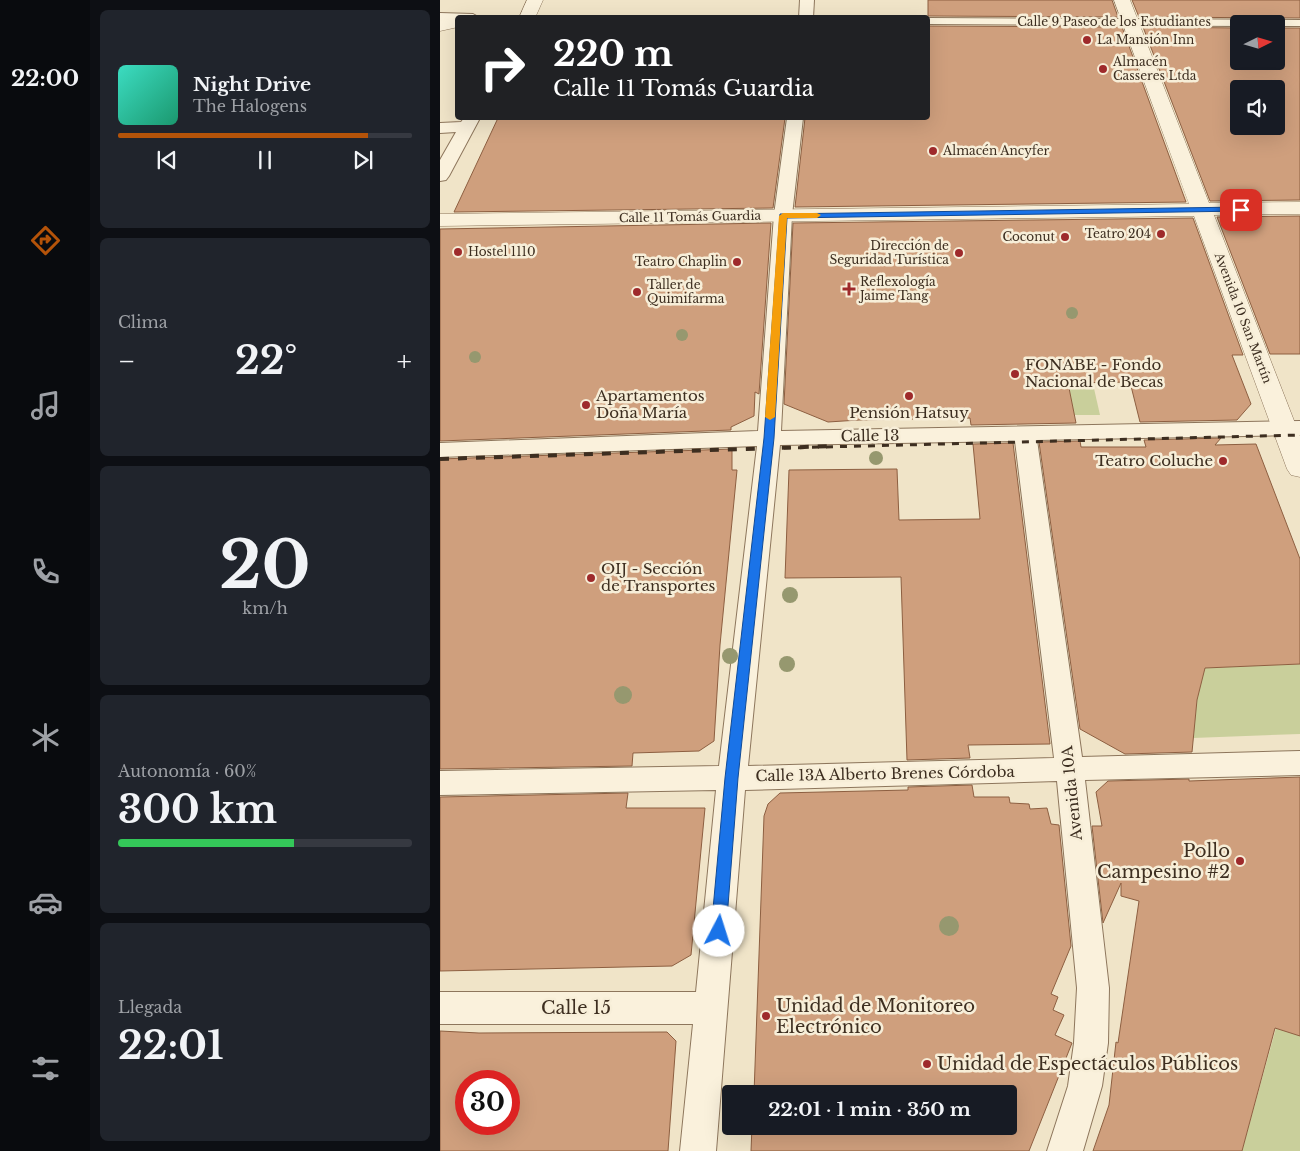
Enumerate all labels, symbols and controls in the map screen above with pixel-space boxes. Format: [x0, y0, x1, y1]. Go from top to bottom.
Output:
street label: Calle 9 Paseo de los Estudiantes [1017, 14, 1211, 29]
north arrow [1230, 15, 1285, 70]
map controls [1230, 15, 1285, 135]
text: 220 m [553, 32, 673, 75]
place label: La Mansión Inn [1097, 32, 1194, 47]
marker: La Mansión Inn [1081, 34, 1093, 46]
icon: right [470, 35, 535, 100]
place label: Almacén Casseres Ltda [1112, 54, 1197, 83]
marker: Almacén Casseres Ltda [1097, 63, 1109, 75]
text: 22:00 [11, 65, 79, 92]
text: Night Drive [193, 73, 311, 96]
text: Calle 11 Tomás Guardia [553, 75, 814, 102]
button: sound [1230, 80, 1285, 135]
text: The Halogens [193, 96, 307, 116]
place label: Almacén Ancyfer [942, 143, 1050, 158]
marker: Almacén Ancyfer [927, 145, 939, 157]
icon: previous [153, 146, 181, 174]
icon: pause [251, 146, 279, 174]
icon: next [349, 146, 377, 174]
pin [1220, 189, 1262, 231]
icon: arrive [1227, 196, 1255, 224]
street label: Calle 11 Tomás Guardia [619, 208, 762, 225]
icon: directions [28, 223, 63, 258]
place label: Teatro 204 [1085, 226, 1151, 241]
marker: Teatro 204 [1155, 228, 1167, 240]
place label: Coconut [1002, 229, 1055, 244]
marker: Coconut [1059, 231, 1071, 243]
place label: Dirección de Seguridad Turística [829, 238, 949, 267]
place label: Hostel 1110 [468, 244, 535, 259]
marker: Hostel 1110 [452, 246, 464, 258]
marker: Dirección de Seguridad Turística [953, 247, 965, 259]
street label: Avenida 10 San Martín [1211, 249, 1275, 385]
place label: Teatro Chaplin [635, 254, 727, 269]
marker: Teatro Chaplin [731, 256, 743, 268]
place label: Reflexología Jaime Tang [858, 274, 936, 303]
place label: Taller de Quimifarma [647, 277, 725, 306]
marker: Reflexología Jaime Tang [842, 282, 856, 296]
marker: Taller de Quimifarma [631, 286, 643, 298]
text: Clima [118, 312, 168, 332]
text: 22° [235, 337, 297, 384]
text: − [118, 344, 136, 379]
text: + [397, 344, 412, 379]
place label: FONABE - Fondo Nacional de Becas [1025, 355, 1164, 391]
marker: FONABE - Fondo Nacional de Becas [1009, 368, 1021, 380]
place label: Apartamentos Doña María [595, 386, 705, 422]
icon: music [28, 388, 63, 423]
marker: Pensión Hatsuy [903, 390, 915, 402]
marker: Apartamentos Doña María [580, 399, 592, 411]
place label: Pensión Hatsuy [849, 403, 969, 422]
street label: Calle 13 [840, 425, 900, 446]
place label: Teatro Coluche [1095, 451, 1213, 470]
marker: Teatro Coluche [1217, 455, 1229, 467]
text: 20 [219, 525, 311, 606]
icon: phone [28, 554, 63, 589]
place label: OIJ - Sección de Transportes [601, 559, 716, 595]
marker: OIJ - Sección de Transportes [585, 572, 597, 584]
text: km/h [242, 598, 288, 618]
icon: climate [28, 720, 63, 755]
street label: Avenida 10A [1057, 744, 1086, 842]
text: Autonomía · 60% [118, 761, 256, 781]
street label: Calle 13A Alberto Brenes Córdoba [755, 762, 1016, 785]
text: 300 km [118, 786, 277, 833]
place label: Pollo Campesino #2 [1097, 840, 1230, 883]
marker: Pollo Campesino #2 [1234, 855, 1246, 867]
icon: car [28, 885, 63, 920]
position arrow [692, 904, 744, 956]
place label: Unidad de Monitoreo Electrónico [776, 995, 975, 1038]
text: Llegada [118, 997, 182, 1017]
street label: Calle 15 [541, 997, 611, 1019]
marker: Unidad de Monitoreo Electrónico [760, 1010, 772, 1022]
text: 22:01 [118, 1022, 224, 1069]
icon: filters [28, 1051, 63, 1086]
place label: Unidad de Espectáculos Públicos [937, 1053, 1238, 1075]
marker: Unidad de Espectáculos Públicos [921, 1058, 933, 1070]
speed limit sign: 30 [455, 1070, 520, 1135]
text: 22:01 · 1 min · 350 m [768, 1098, 971, 1121]

